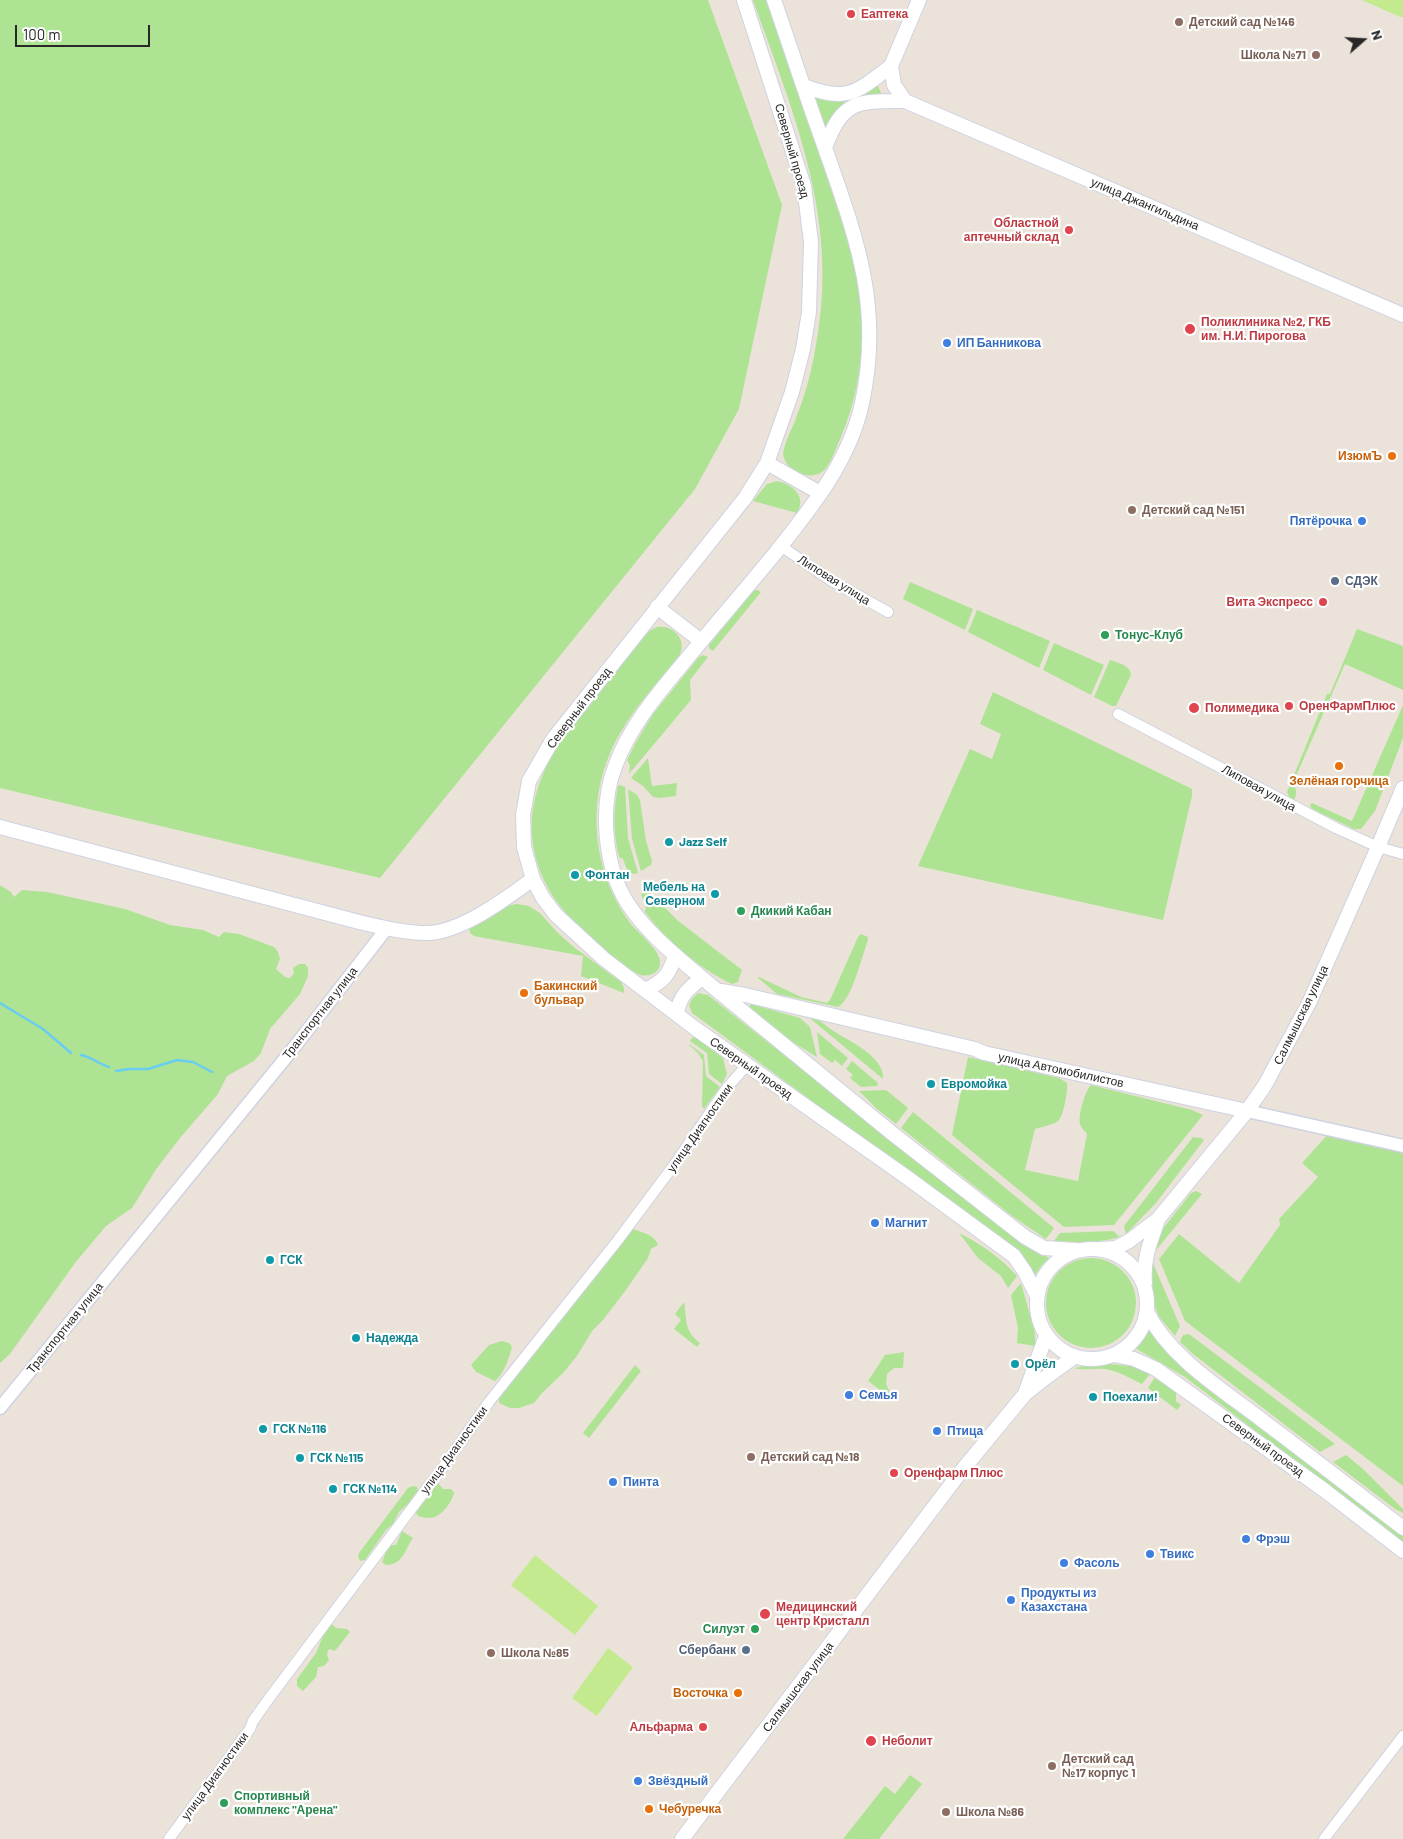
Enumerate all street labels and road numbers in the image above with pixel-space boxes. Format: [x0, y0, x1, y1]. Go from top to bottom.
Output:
street label: Северный проезд [772, 102, 812, 200]
street label: улица Джангильдина [1089, 175, 1201, 233]
street label: Липовая улица [795, 552, 873, 608]
street label: Северный проезд [544, 665, 614, 751]
street label: Липовая улица [1219, 762, 1299, 814]
street label: Салмышская улица [1271, 963, 1331, 1067]
street label: Транспортная улица [280, 964, 360, 1062]
street label: Северный проезд [707, 1034, 795, 1102]
street label: улица Автомобилистов [997, 1050, 1125, 1090]
street label: улица Диагностики [664, 1081, 736, 1175]
street label: Транспортная улица [24, 1280, 106, 1376]
street label: улица Диагностики [417, 1403, 491, 1497]
street label: Северный проезд [1219, 1410, 1307, 1480]
street label: Салмышская улица [759, 1639, 837, 1735]
street label: улица Диагностики [178, 1729, 252, 1823]

